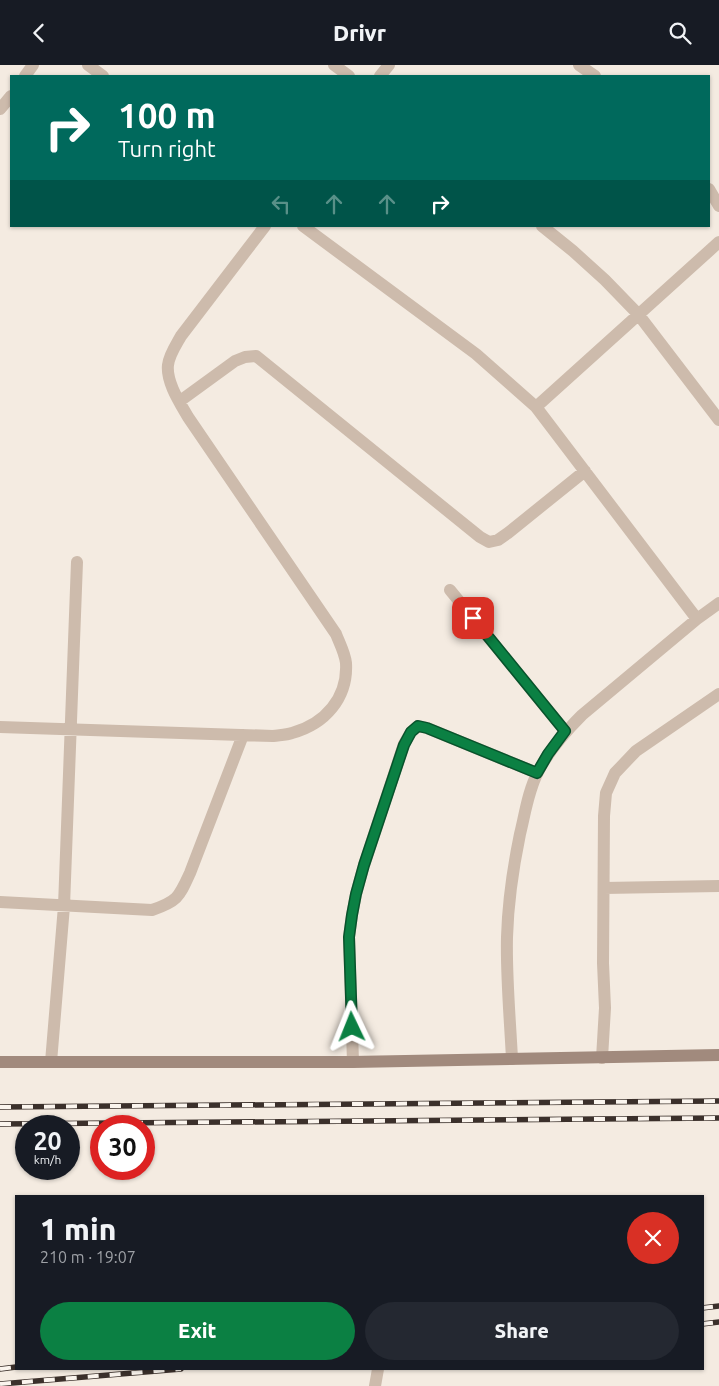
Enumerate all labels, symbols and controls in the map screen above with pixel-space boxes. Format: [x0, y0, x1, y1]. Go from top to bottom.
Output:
icon: back [25, 19, 53, 47]
icon: search [666, 19, 694, 47]
text: Drivr [333, 20, 386, 45]
icon: right [35, 95, 100, 160]
text: 100 m [118, 95, 216, 135]
text: Turn right [118, 136, 216, 161]
icon: left [267, 190, 295, 218]
icon: ahead [320, 190, 348, 218]
icon: ahead [373, 190, 401, 218]
icon: right [426, 190, 454, 218]
pin [452, 597, 494, 639]
icon: arrive [459, 604, 487, 632]
position arrow [325, 1000, 377, 1052]
speed limit sign: 30 [90, 1115, 155, 1180]
text: 20 [33, 1127, 62, 1155]
text: km/h [34, 1153, 61, 1166]
text: 1 min [40, 1212, 116, 1246]
button: close [627, 1212, 679, 1264]
text: 210 m · 19:07 [40, 1248, 136, 1266]
button: Exit [40, 1302, 355, 1360]
button: Share [365, 1302, 679, 1360]

